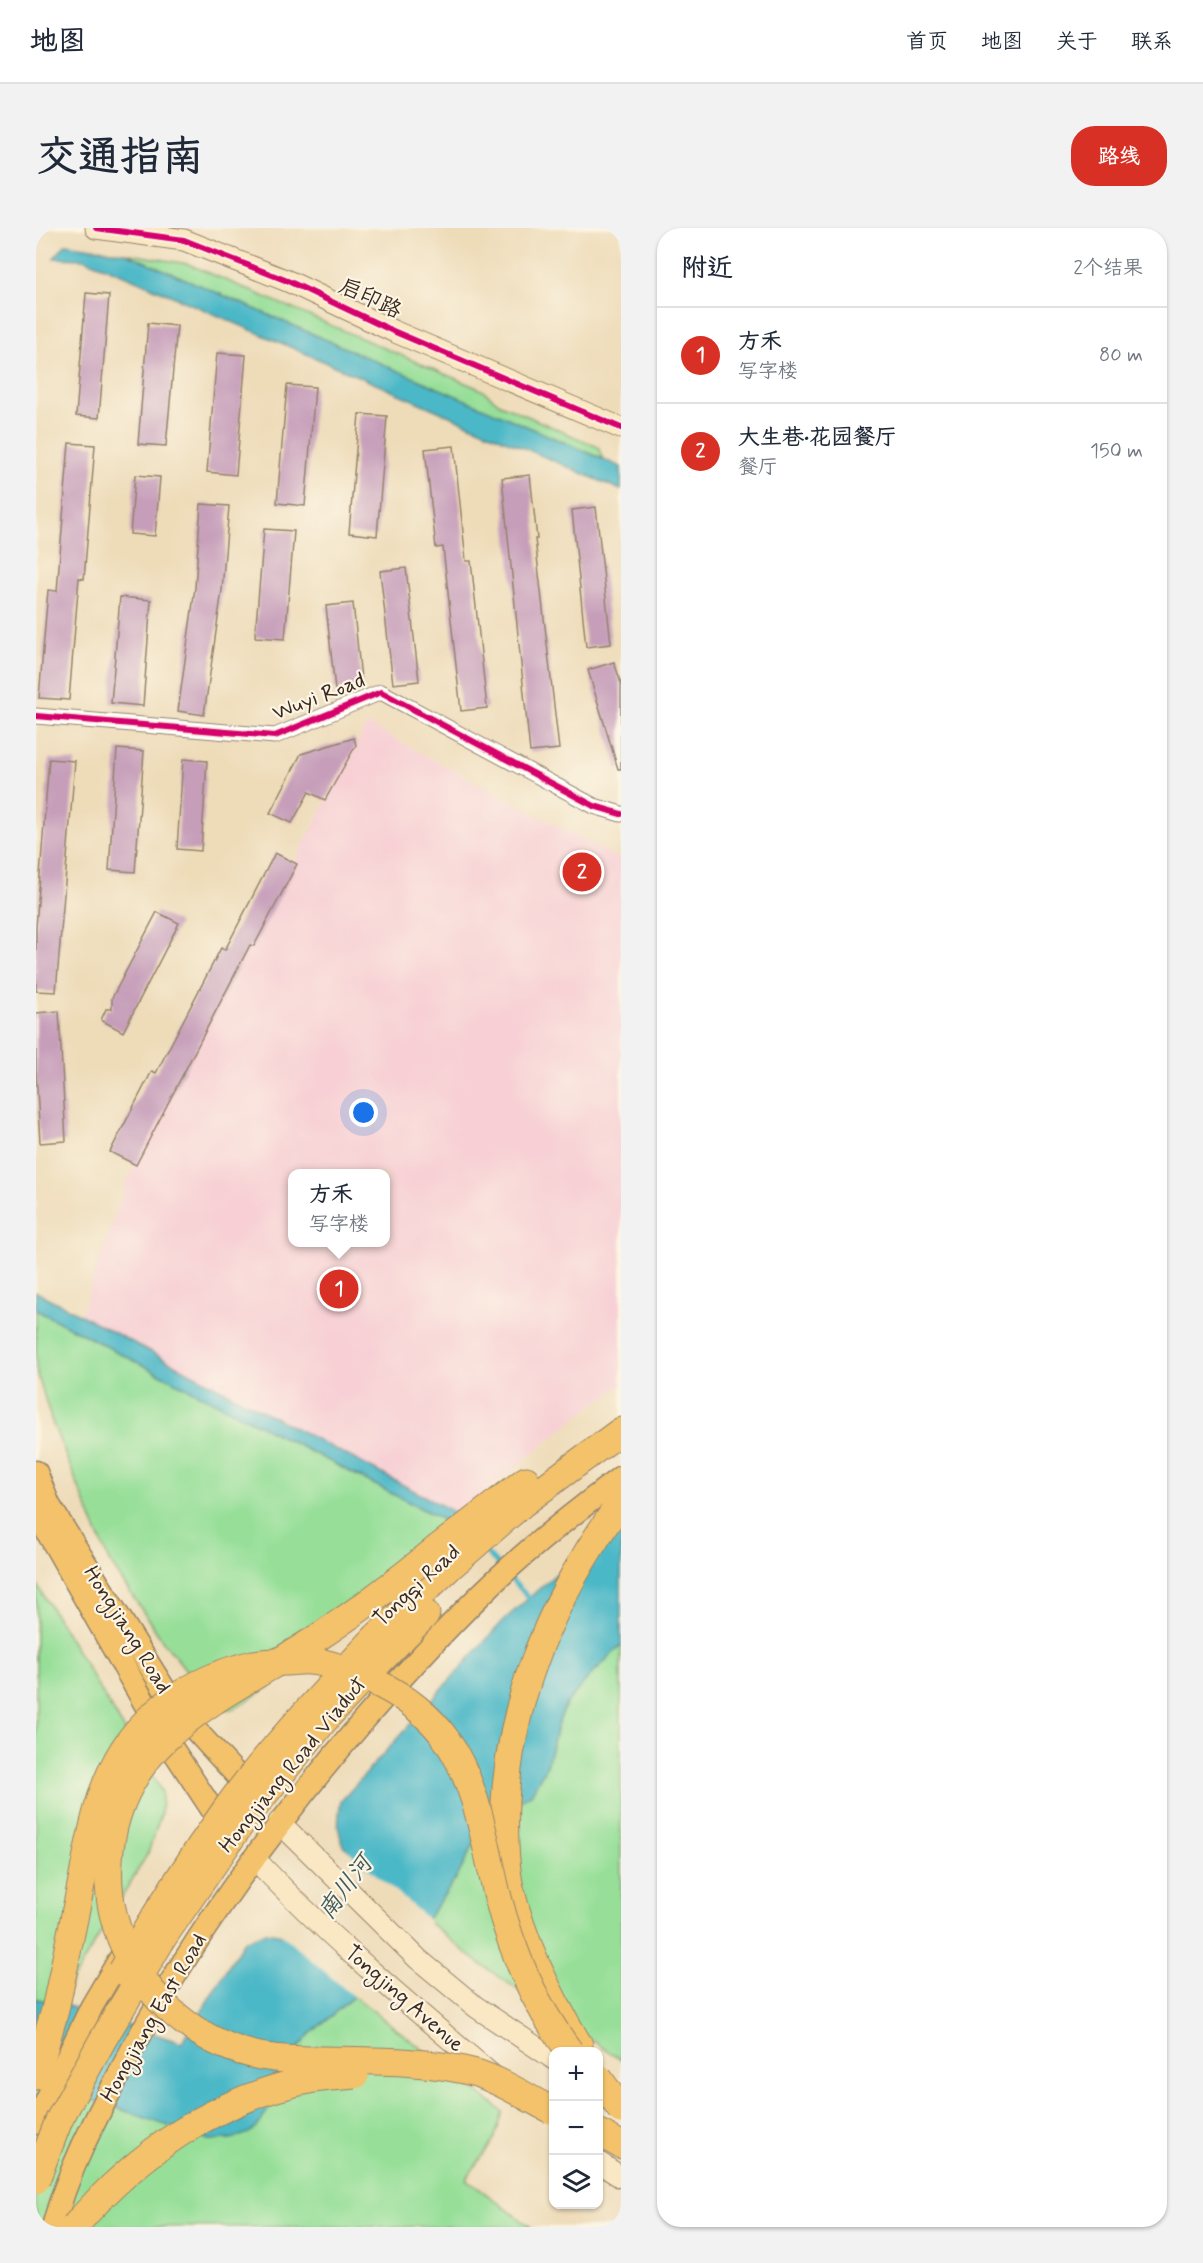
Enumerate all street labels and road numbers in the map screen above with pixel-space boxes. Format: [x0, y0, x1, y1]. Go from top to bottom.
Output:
street label: 启印路 [334, 272, 406, 326]
street label: Wuyi Road [269, 667, 369, 727]
street label: Tongqi Road [367, 1538, 469, 1636]
street label: Hongjiang Road [74, 1561, 177, 1701]
street label: Hongjiang Road Viaduct [213, 1671, 375, 1861]
street label: Hongjiang East Road [94, 1929, 216, 2109]
street label: Tongjing Avenue [336, 1939, 470, 2061]

